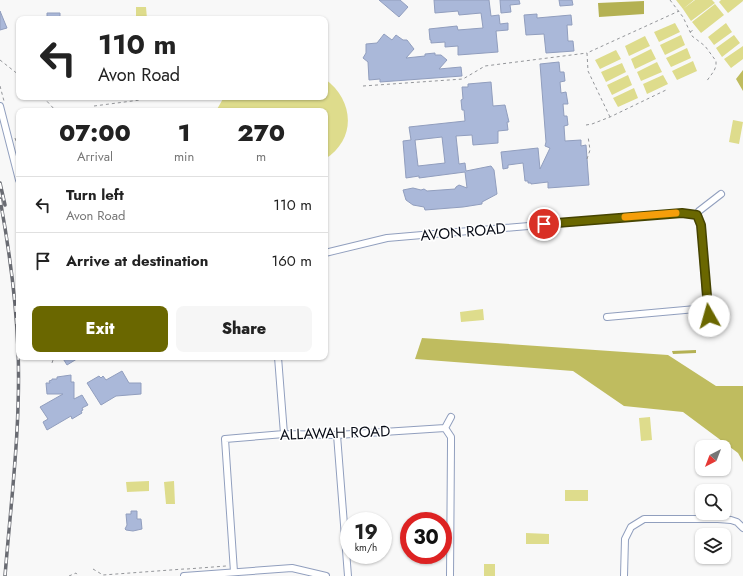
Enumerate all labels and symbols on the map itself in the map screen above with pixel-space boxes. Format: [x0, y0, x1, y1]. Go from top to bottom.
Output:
pin [527, 207, 561, 241]
street label: AVON ROAD [419, 217, 507, 247]
position arrow [688, 295, 730, 337]
street label: ALLAWAH ROAD [279, 420, 391, 446]
north arrow [695, 440, 731, 476]
speed limit sign: 30 [400, 512, 452, 564]

